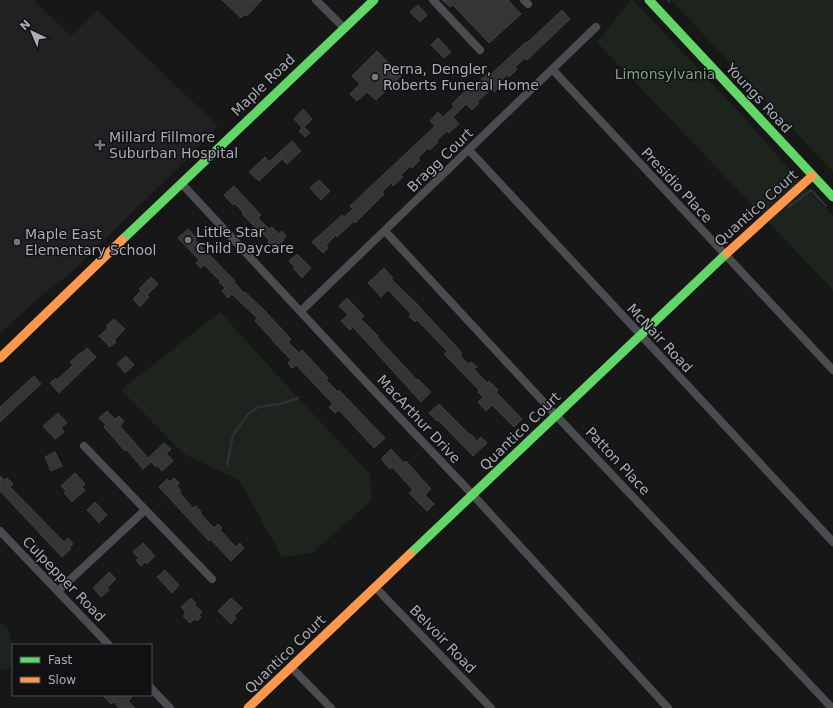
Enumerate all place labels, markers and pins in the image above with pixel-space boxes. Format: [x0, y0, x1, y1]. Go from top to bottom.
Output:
place label: Perna, Dengler, Roberts Funeral Home [383, 61, 539, 93]
marker: Perna, Dengler, Roberts Funeral Home [370, 72, 380, 82]
place label: Millard Fillmore Suburban Hospital [109, 129, 238, 161]
marker: Millard Fillmore Suburban Hospital [94, 139, 106, 151]
place label: Little Star Child Daycare [196, 224, 294, 256]
place label: Maple East Elementary School [25, 226, 157, 258]
marker: Little Star Child Daycare [183, 235, 193, 245]
marker: Maple East Elementary School [12, 237, 22, 247]

